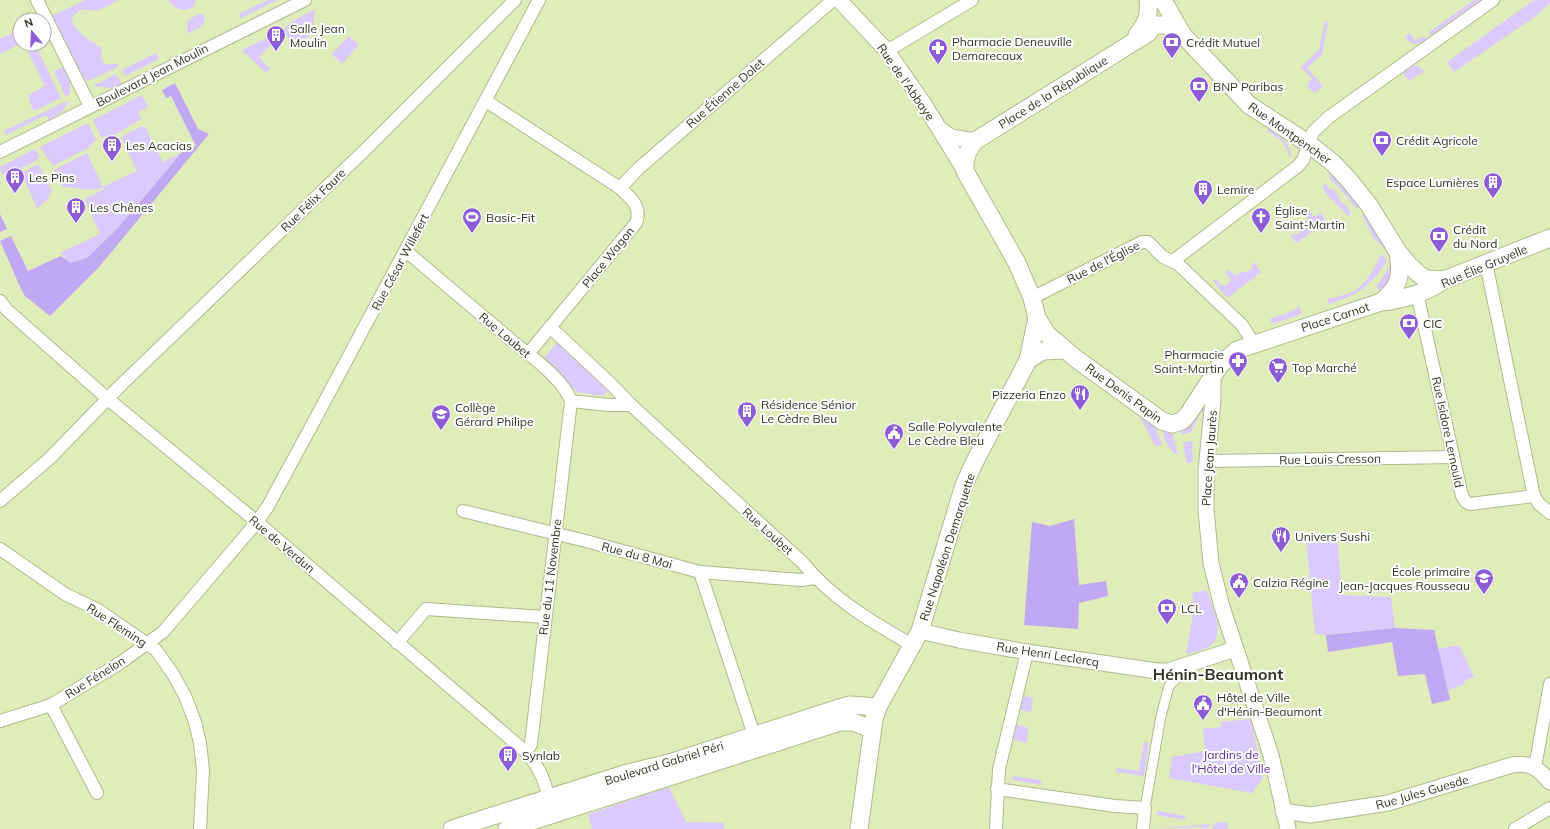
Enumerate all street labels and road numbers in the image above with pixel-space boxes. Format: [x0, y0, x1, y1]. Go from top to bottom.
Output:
street label: Boulevard Jean Moulin [93, 40, 211, 110]
street label: Rue de l'Abbaye [874, 41, 938, 123]
street label: Place de la République [996, 52, 1110, 132]
street label: Rue Étienne Dolet [683, 55, 767, 131]
street label: Rue Montpencher [1246, 99, 1335, 168]
street label: Rue Félix Faure [277, 165, 349, 235]
street label: Rue César Willefert [368, 211, 432, 313]
street label: Place Wagon [579, 223, 637, 291]
street label: Rue de l'Église [1064, 237, 1142, 287]
street label: Rue Élie Gruyelle [1439, 241, 1529, 291]
street label: Place Carnot [1299, 299, 1371, 335]
street label: Rue Loubet [476, 309, 534, 361]
street label: Rue Denis Papin [1083, 360, 1165, 426]
street label: Rue Isidore Lernould [1429, 375, 1467, 489]
street label: Place Jean Jaurès [1198, 410, 1220, 506]
street label: Rue Louis Cresson [1279, 451, 1381, 467]
street label: Rue Napoléon Demarquette [916, 471, 978, 623]
street label: Rue Loubet [740, 504, 796, 558]
street label: Rue de Verdun [246, 512, 318, 576]
street label: Rue du 11 Novembre [535, 518, 565, 636]
street label: Rue du 8 Mai [600, 538, 674, 572]
street label: Rue Fleming [84, 600, 150, 650]
street label: Rue Henri Leclercq [996, 638, 1100, 670]
street label: Rue Fénelon [62, 653, 128, 701]
street label: Boulevard Gabriel Péri [603, 738, 725, 788]
street label: Rue Jules Guesde [1374, 772, 1470, 812]

